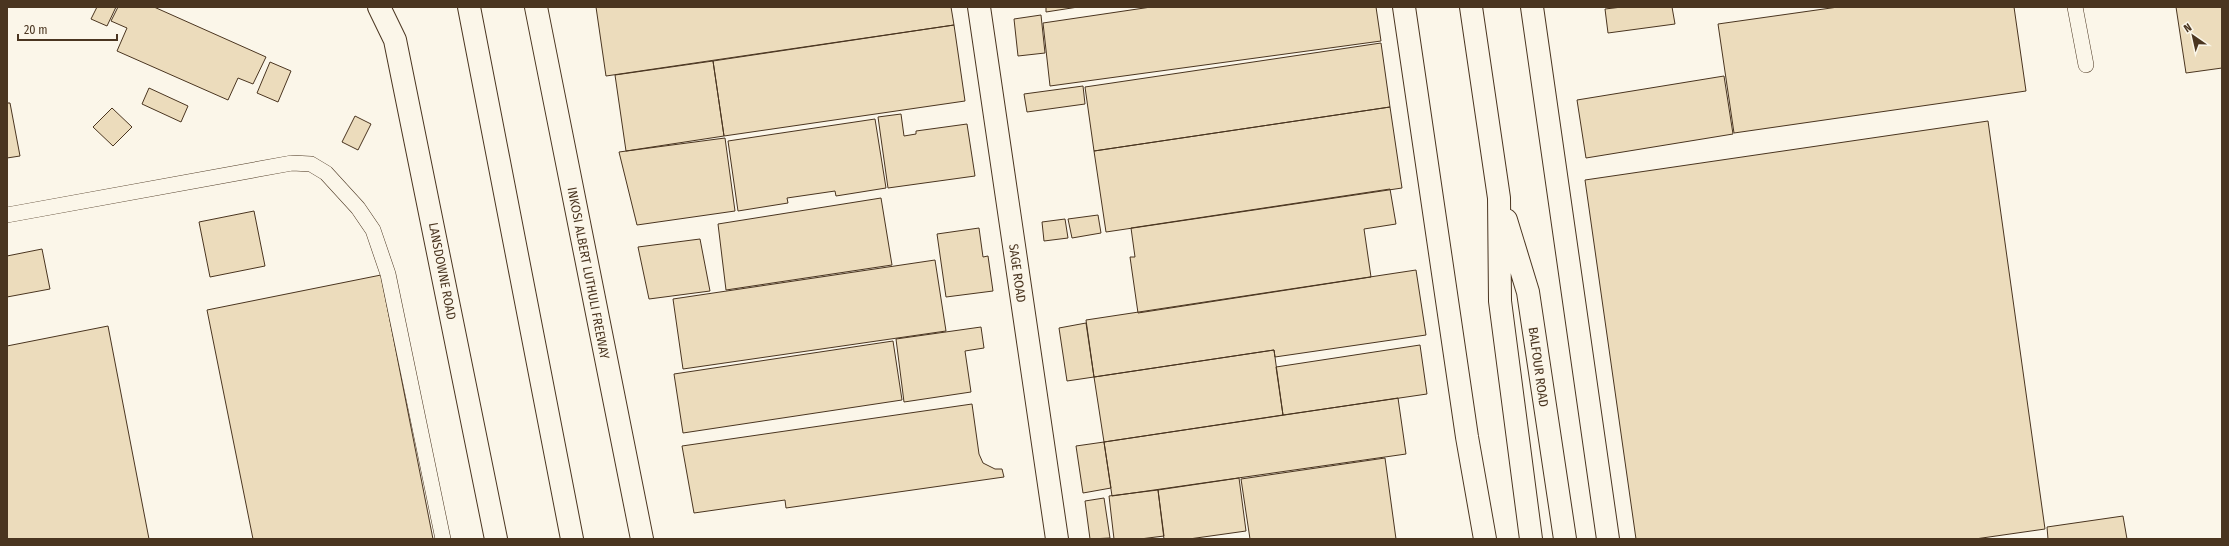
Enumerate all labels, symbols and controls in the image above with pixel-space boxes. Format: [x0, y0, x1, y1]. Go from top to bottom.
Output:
scale bar [18, 16, 117, 42]
north arrow [2173, 16, 2213, 56]
text: N [2181, 21, 2194, 35]
text: 20 m [24, 23, 48, 37]
street label: INKOSI ALBERT LUTHULI FREEWAY [564, 186, 613, 361]
street label: LANSDOWNE ROAD [426, 221, 459, 321]
street label: SAGE ROAD [1006, 243, 1029, 303]
street label: BALFOUR ROAD [1525, 326, 1552, 408]

